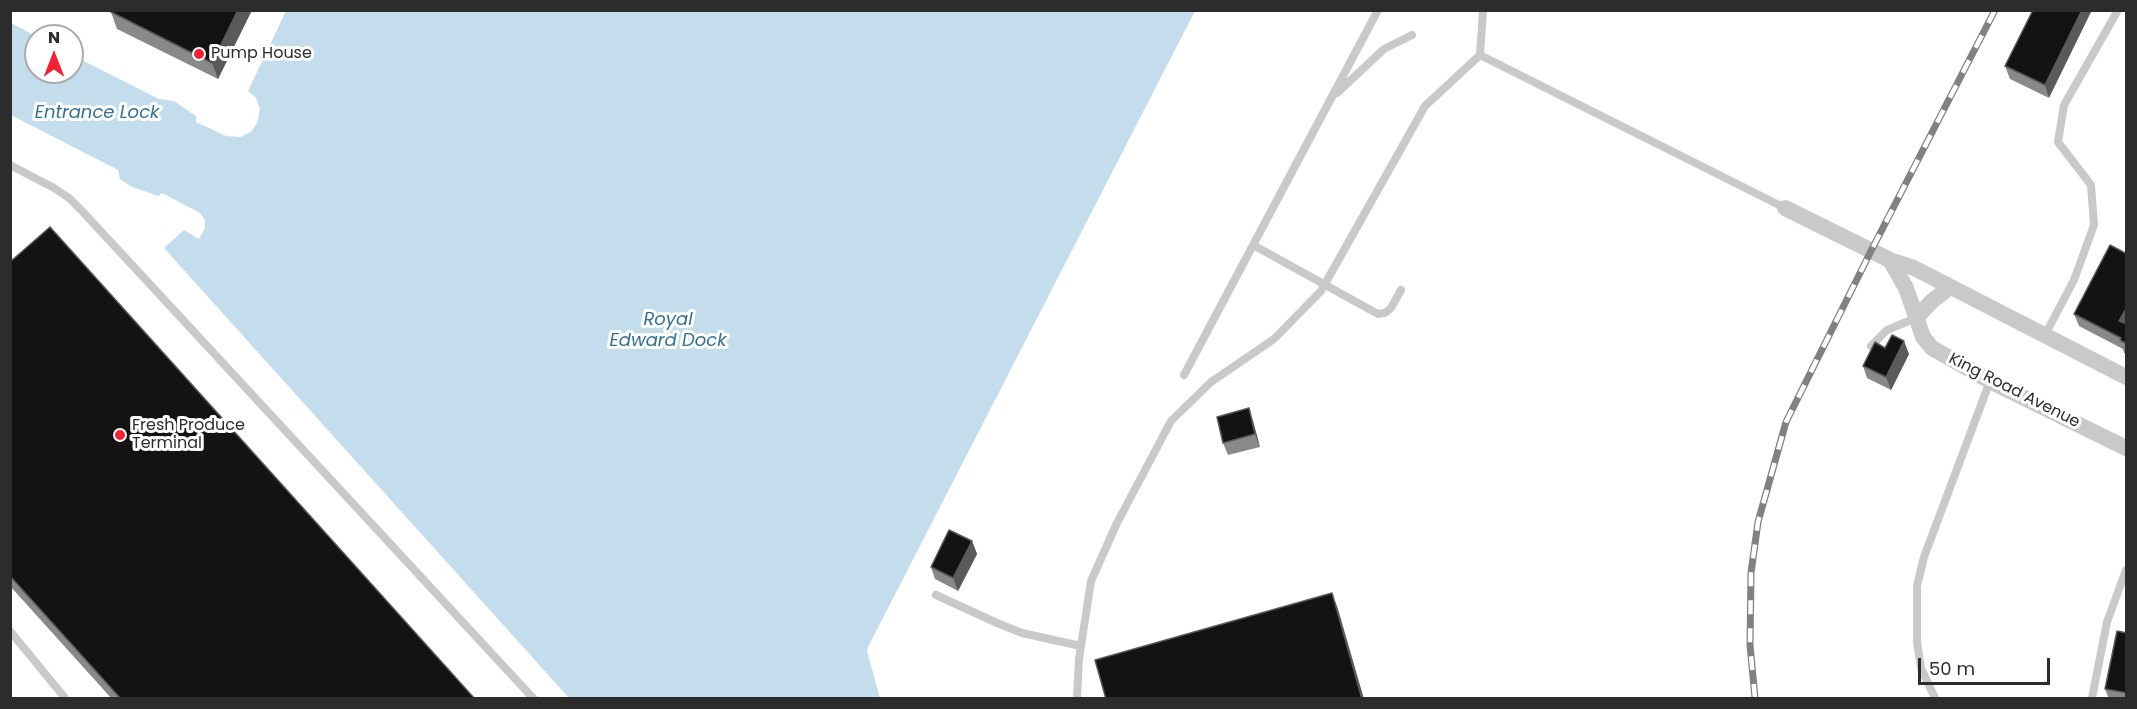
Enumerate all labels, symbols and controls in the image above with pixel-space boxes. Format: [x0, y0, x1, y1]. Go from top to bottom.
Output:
north arrow [24, 24, 84, 84]
text: N [48, 26, 60, 49]
place label: Pump House [211, 44, 312, 64]
marker: Pump House [192, 47, 206, 61]
water label: Entrance Lock [35, 102, 159, 124]
water label: Royal Edward Dock [609, 309, 727, 352]
street label: King Road Avenue [1945, 350, 2083, 432]
place label: Fresh Produce Terminal [132, 416, 245, 454]
marker: Fresh Produce Terminal [113, 428, 127, 442]
scale bar [1921, 646, 2053, 684]
text: 50 m [1929, 656, 1975, 681]

